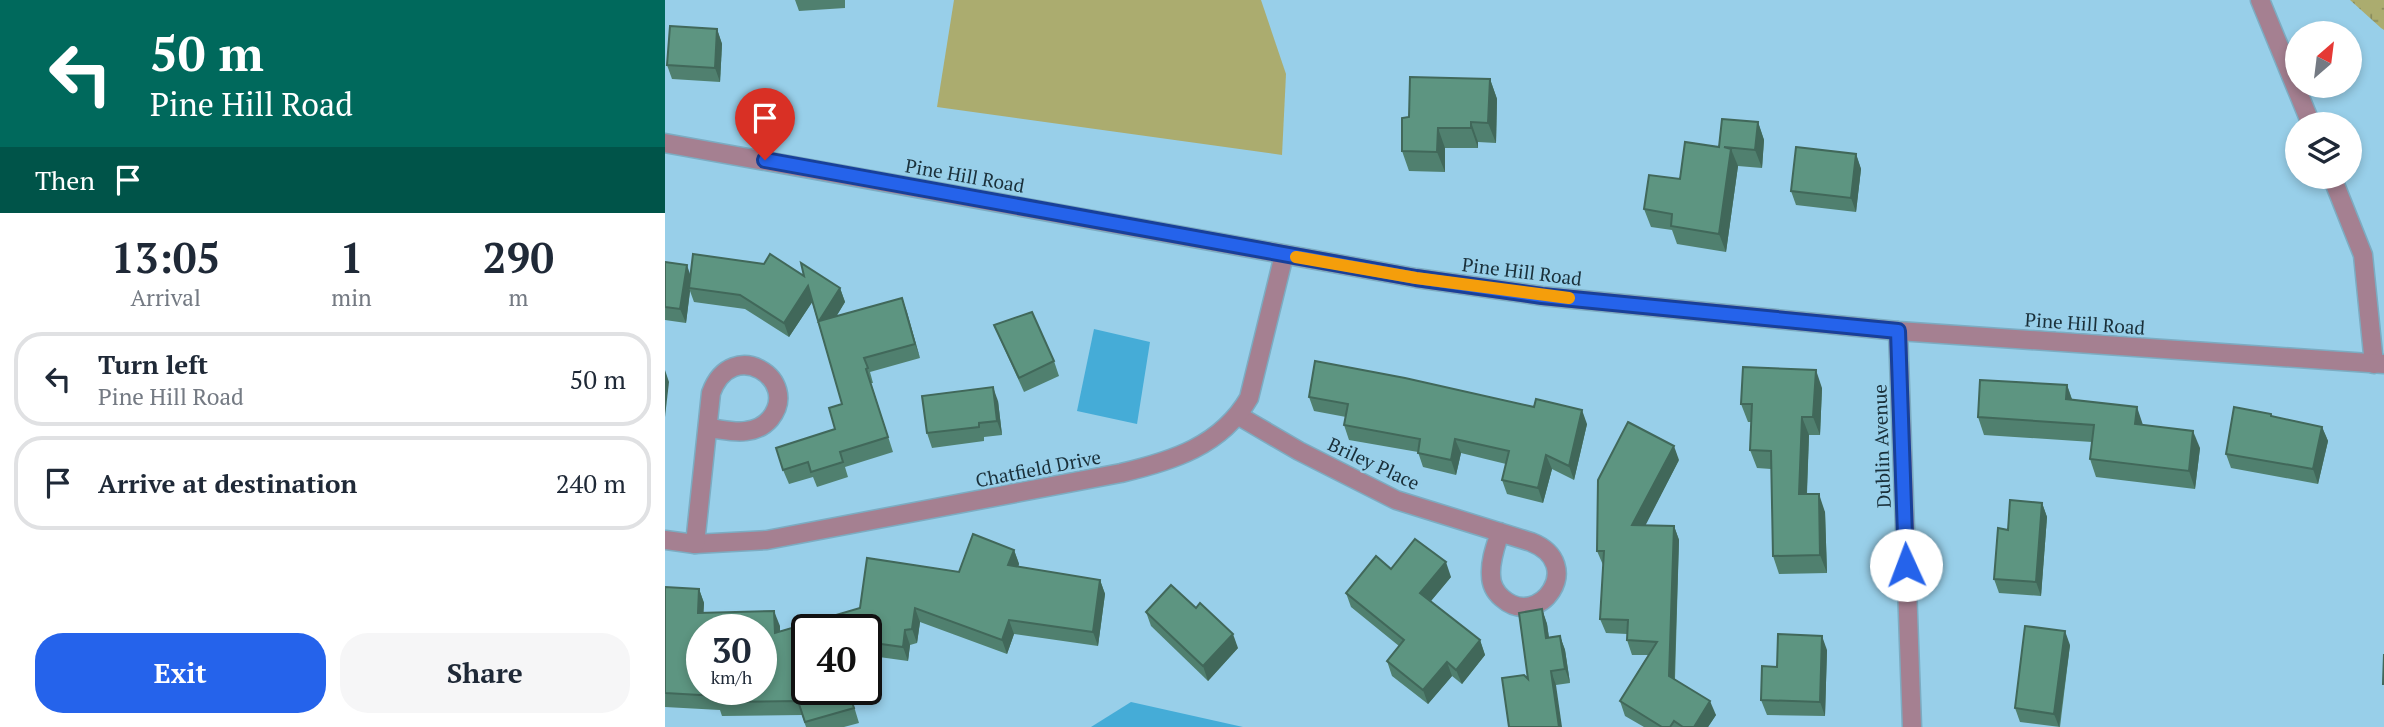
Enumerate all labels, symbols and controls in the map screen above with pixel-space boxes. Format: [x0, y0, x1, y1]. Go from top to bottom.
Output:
text: 50 m [150, 20, 264, 85]
north arrow [2285, 21, 2363, 98]
map controls [2285, 21, 2362, 189]
icon: left [35, 28, 126, 119]
text: Pine Hill Road [150, 83, 353, 125]
pin [735, 88, 795, 160]
icon: arrive [746, 99, 784, 137]
button: layers [2285, 112, 2362, 189]
street label: Pine Hill Road [903, 152, 1027, 198]
icon: arrive [109, 161, 147, 199]
text: Then [35, 163, 95, 197]
text: 13:05 [111, 229, 220, 285]
text: 1 [340, 229, 363, 285]
text: 290 [483, 229, 554, 285]
street label: Pine Hill Road [1461, 251, 1584, 291]
text: Arrival [130, 282, 201, 313]
text: min [331, 282, 372, 313]
text: m [508, 282, 528, 313]
street label: Pine Hill Road [2024, 306, 2146, 340]
text: Turn left [98, 347, 208, 381]
icon: left [39, 360, 77, 398]
text: 50 m [570, 362, 626, 396]
text: Pine Hill Road [98, 381, 244, 412]
street label: Dublin Avenue [1866, 384, 1896, 508]
street label: Briley Place [1324, 431, 1424, 495]
street label: Chatfield Drive [973, 444, 1103, 492]
icon: arrive [39, 464, 77, 502]
text: Arrive at destination [98, 466, 357, 500]
text: 240 m [556, 466, 626, 500]
position arrow [1869, 528, 1943, 602]
speed limit sign: 40 [791, 614, 882, 705]
text: 30 [712, 627, 751, 673]
button: Exit [35, 633, 326, 713]
button: Share [340, 633, 630, 713]
text: km/h [711, 665, 752, 689]

